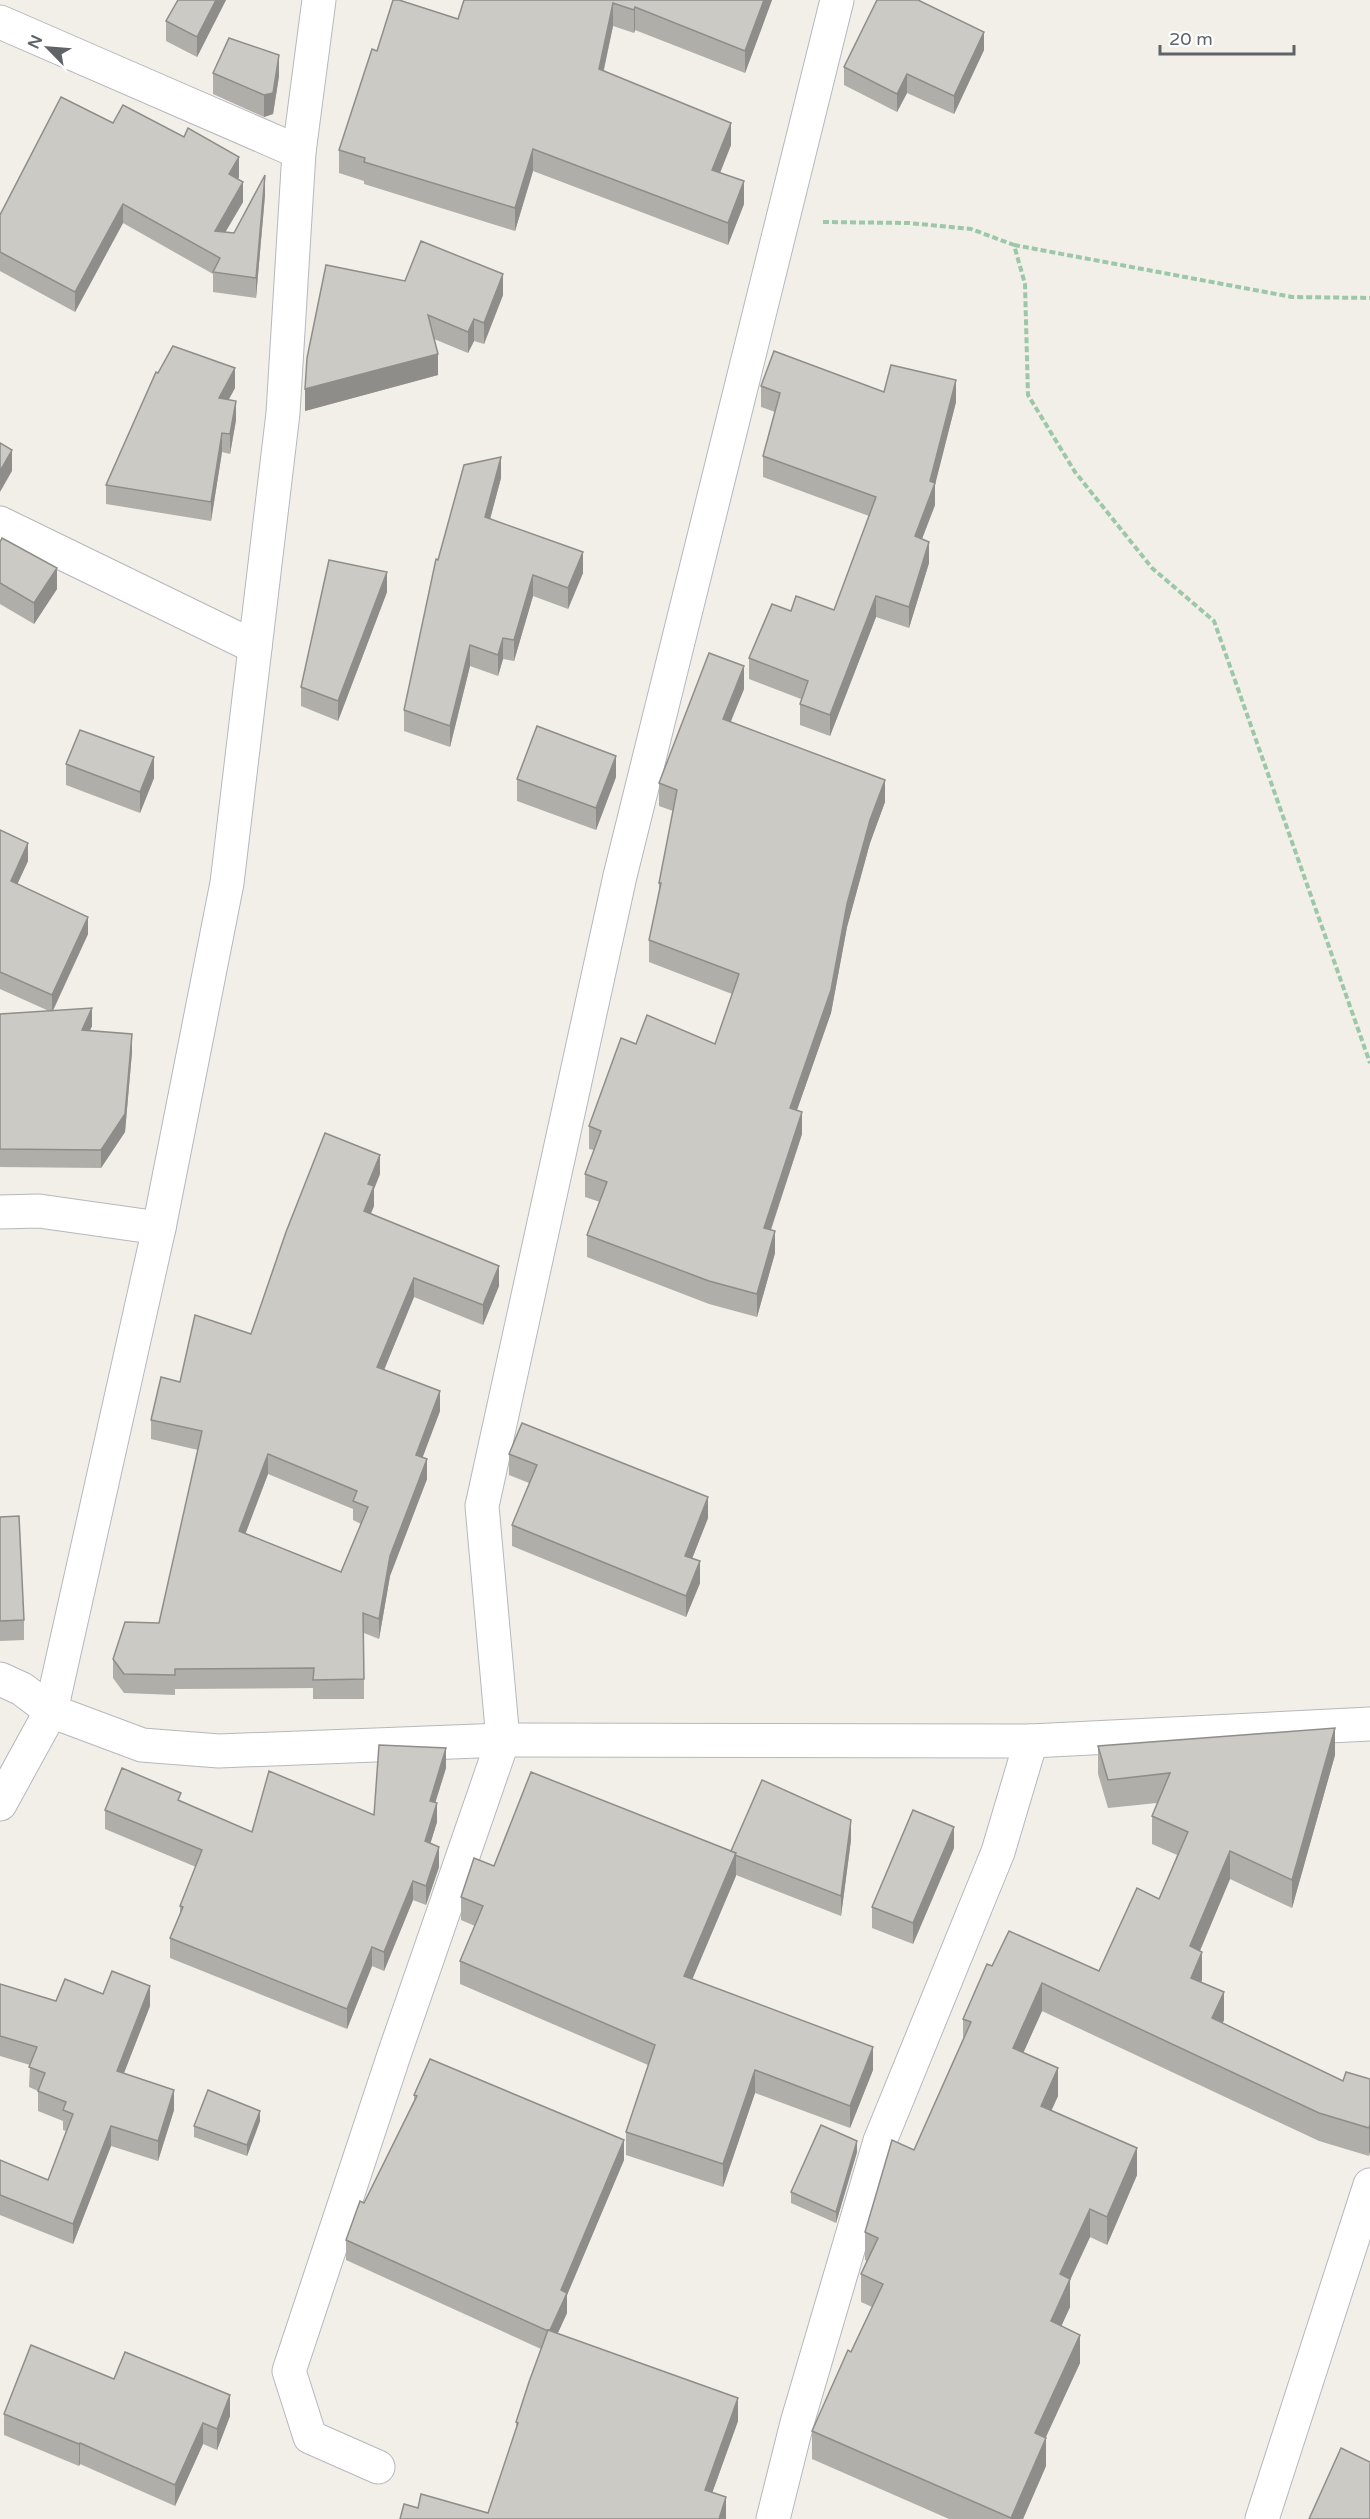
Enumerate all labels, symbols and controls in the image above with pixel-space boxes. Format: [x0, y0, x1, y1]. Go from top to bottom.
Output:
north arrow [18, 18, 78, 78]
scale bar [1160, 18, 1294, 56]
text: 20 m [1169, 28, 1213, 50]
text: N [24, 32, 47, 52]

